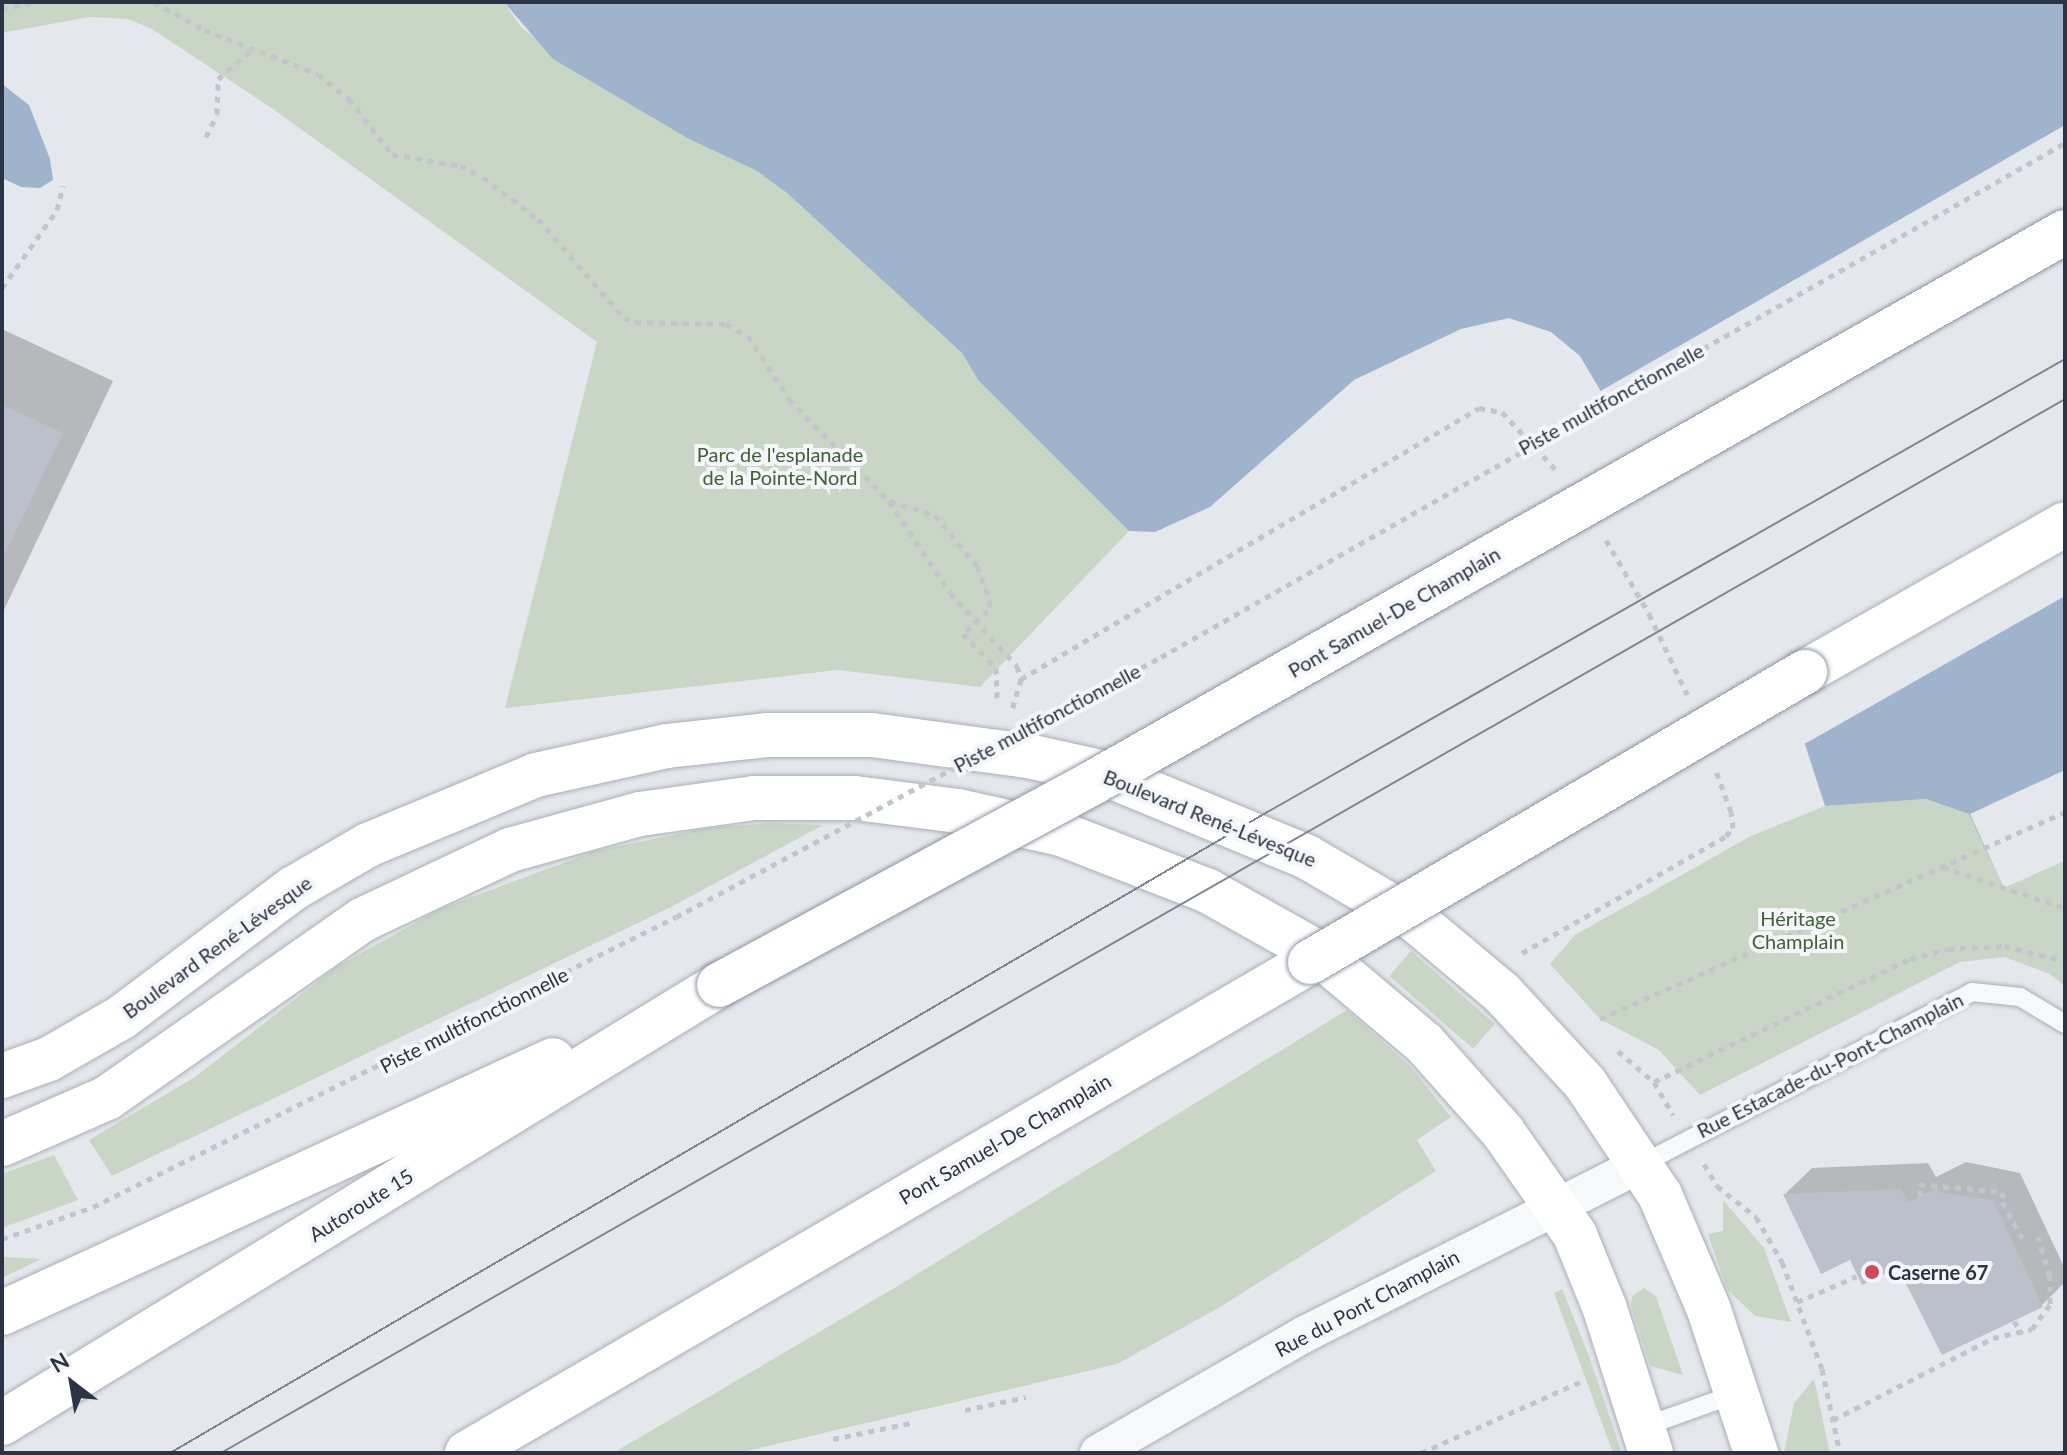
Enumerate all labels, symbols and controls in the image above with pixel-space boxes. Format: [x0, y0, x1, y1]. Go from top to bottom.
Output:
street label: Piste multifonctionnelle [1514, 338, 1708, 460]
park label: Parc de l'esplanade de la Pointe-Nord [697, 442, 863, 489]
street label: Pont Samuel-De Champlain [1284, 541, 1504, 683]
street label: Piste multifonctionnelle [949, 659, 1145, 777]
street label: Boulevard René-Lévesque [1100, 764, 1320, 872]
street label: Boulevard René-Lévesque [118, 871, 316, 1023]
park label: Héritage Champlain [1752, 906, 1844, 953]
street label: Piste multifonctionnelle [376, 962, 572, 1078]
street label: Rue Estacade-du-Pont-Champlain [1693, 987, 1967, 1143]
street label: Pont Samuel-De Champlain [895, 1068, 1115, 1210]
street label: Autoroute 15 [304, 1163, 418, 1247]
street label: Rue du Pont Champlain [1271, 1244, 1463, 1362]
place label: Caserne 67 [1888, 1260, 1988, 1284]
marker: Caserne 67 [1863, 1263, 1881, 1281]
north arrow [32, 1343, 112, 1423]
text: N [45, 1346, 74, 1378]

